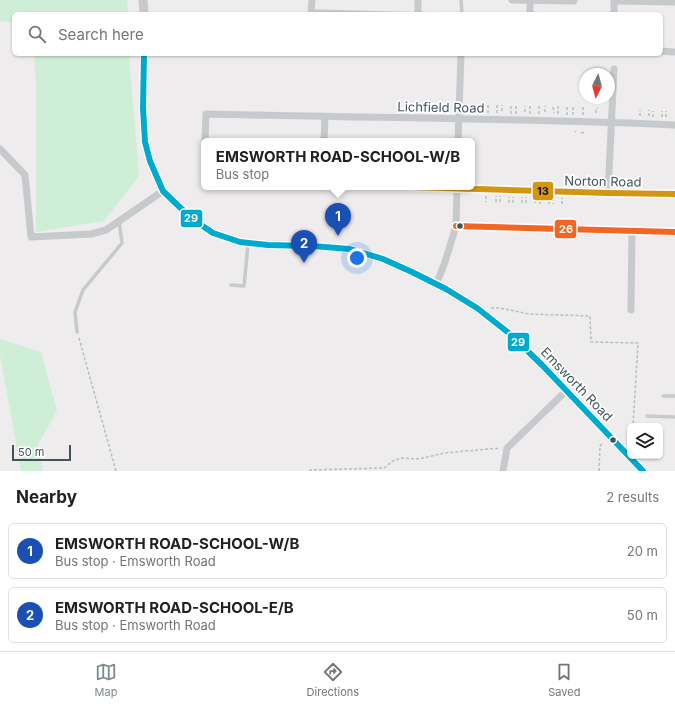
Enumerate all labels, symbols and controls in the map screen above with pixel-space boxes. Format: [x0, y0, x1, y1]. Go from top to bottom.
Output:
search box [12, 12, 663, 56]
icon: search [26, 23, 48, 45]
text: Search here [58, 25, 144, 44]
north arrow [579, 68, 615, 104]
street label: Lichfield Road [397, 98, 485, 116]
popup [201, 138, 475, 190]
text: EMSWORTH ROAD-SCHOOL-W/B [216, 147, 460, 166]
text: Bus stop [216, 166, 269, 182]
street label: Norton Road [564, 172, 642, 190]
line badge: 13 [532, 181, 554, 201]
text: 13 [537, 184, 549, 198]
pin: 1 [325, 203, 351, 236]
line badge: 29 [180, 209, 203, 228]
text: 29 [184, 211, 198, 225]
line badge: 26 [554, 219, 577, 239]
unlabelled marker [455, 221, 465, 231]
text: 26 [559, 222, 573, 236]
pin: 2 [291, 230, 317, 263]
your location [347, 248, 367, 268]
line badge: 29 [507, 332, 530, 352]
text: 29 [511, 335, 525, 349]
street label: Emsworth Road [538, 344, 616, 424]
map controls [627, 423, 663, 459]
button: layers [627, 423, 663, 459]
unlabelled marker [608, 435, 618, 445]
scale bar [12, 443, 71, 462]
text: 50 m [18, 445, 44, 459]
text: Nearby [16, 487, 77, 507]
text: 2 results [606, 489, 659, 505]
text: EMSWORTH ROAD-SCHOOL-W/B [55, 534, 299, 553]
text: 1 [27, 543, 33, 559]
text: 20 m [627, 543, 658, 559]
text: Bus stop · Emsworth Road [55, 553, 216, 569]
text: EMSWORTH ROAD-SCHOOL-E/B [55, 598, 294, 617]
text: 2 [26, 607, 34, 623]
text: 50 m [627, 607, 658, 623]
text: Bus stop · Emsworth Road [55, 617, 216, 633]
tab: Map [95, 661, 117, 699]
tab: Directions [307, 661, 359, 699]
tab: Saved [548, 661, 580, 699]

